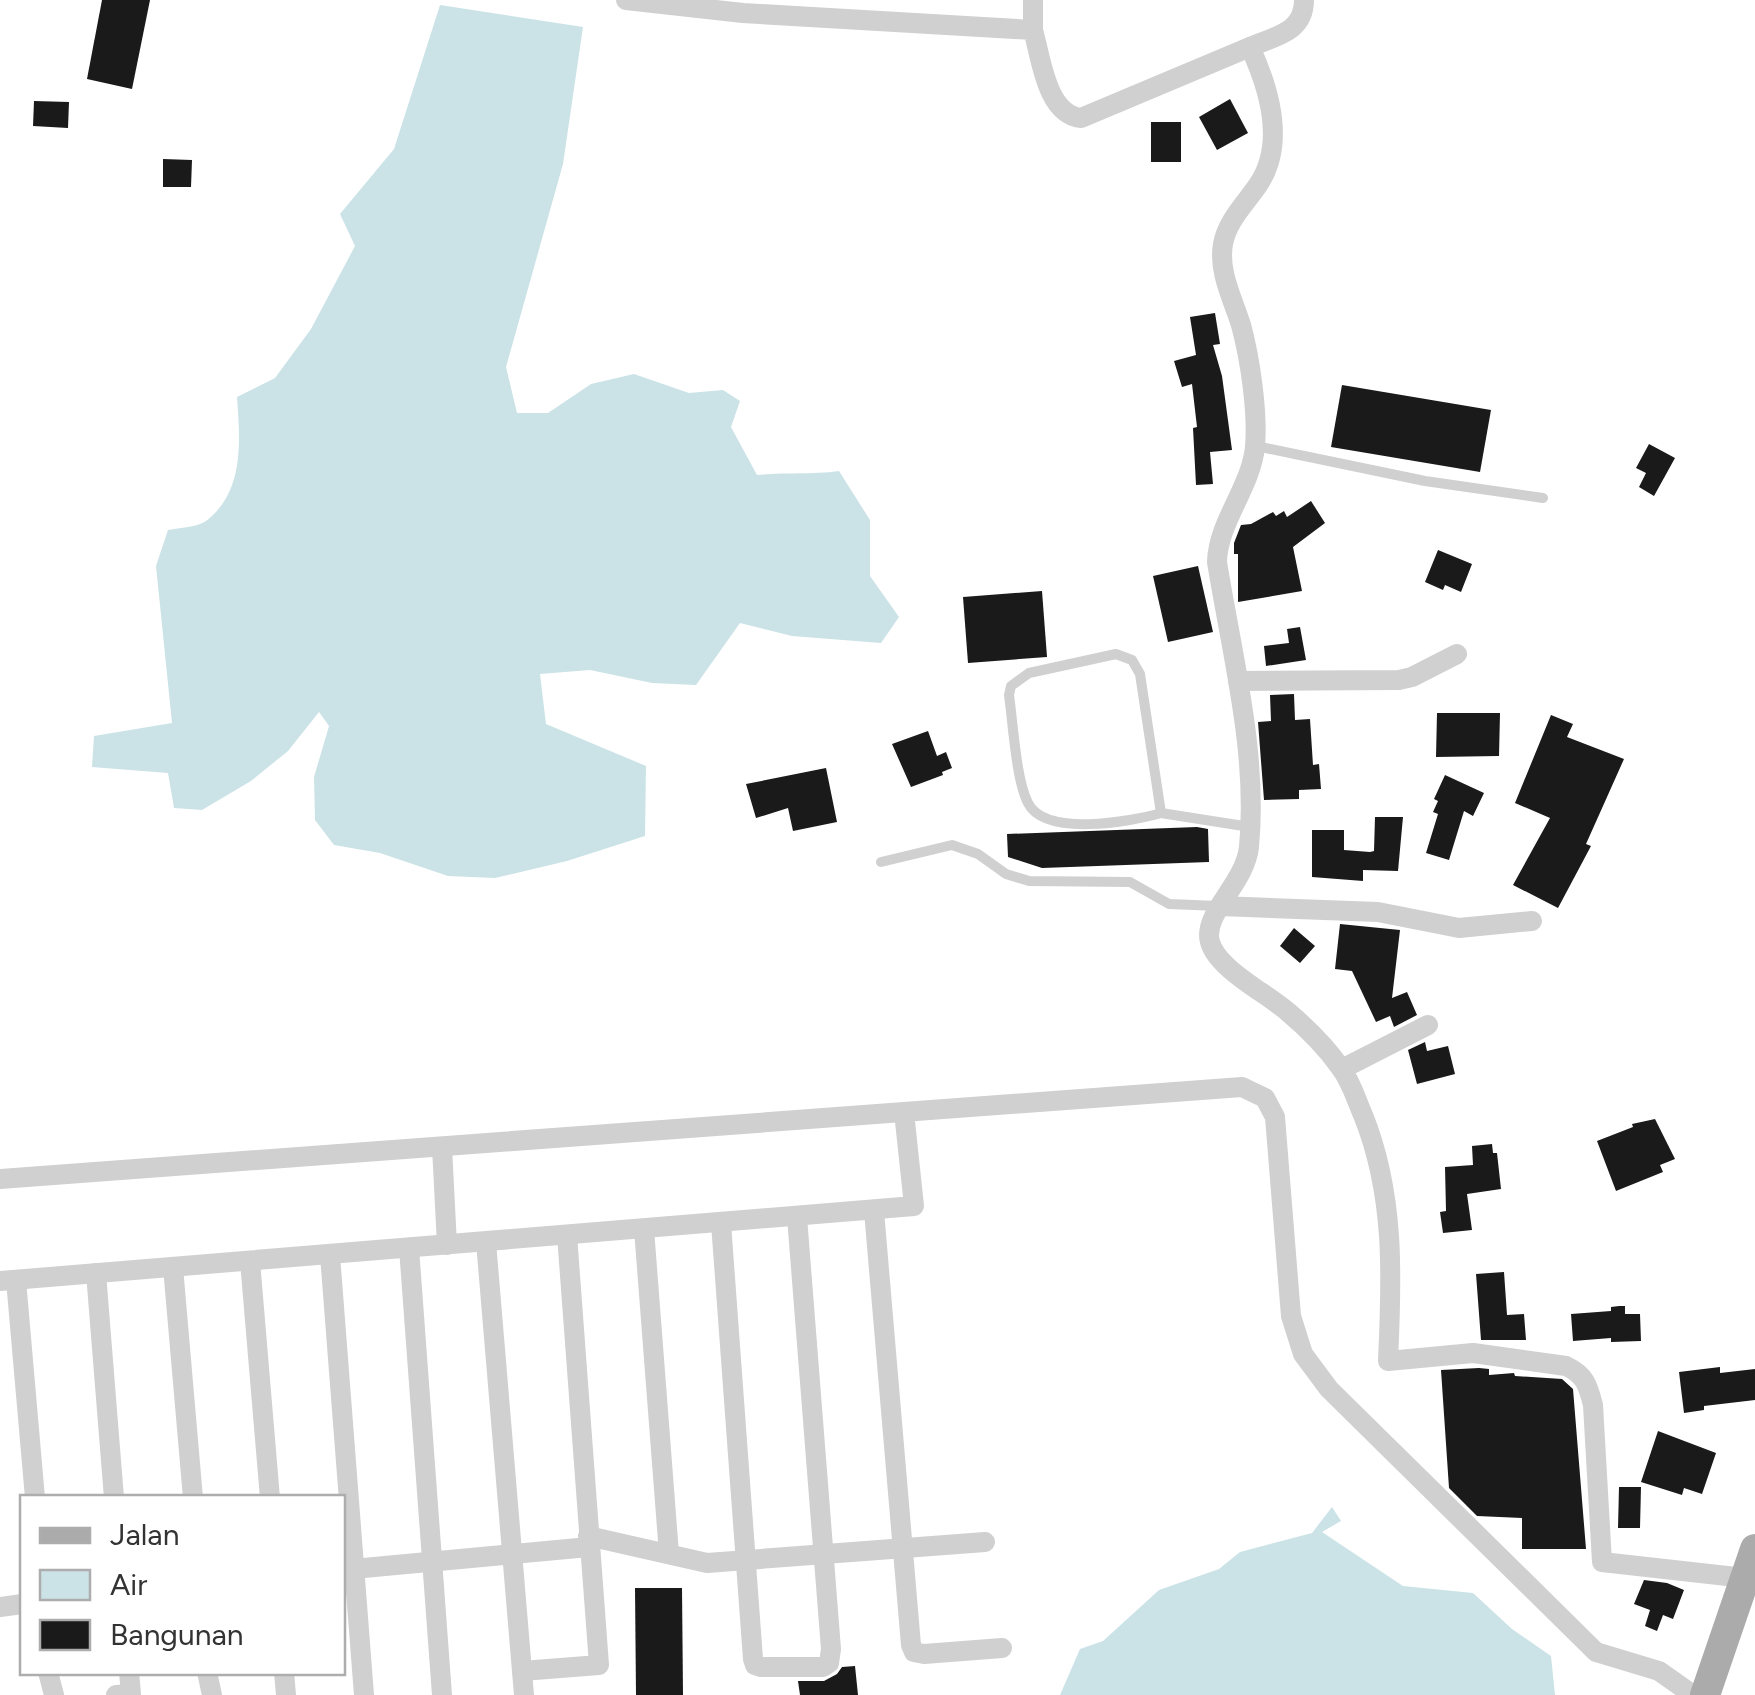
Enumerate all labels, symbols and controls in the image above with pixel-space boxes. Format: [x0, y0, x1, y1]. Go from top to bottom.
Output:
legend [20, 1495, 345, 1675]
text: Jalan [110, 1516, 179, 1553]
text: Air [110, 1566, 147, 1603]
text: Bangunan [110, 1616, 244, 1653]

